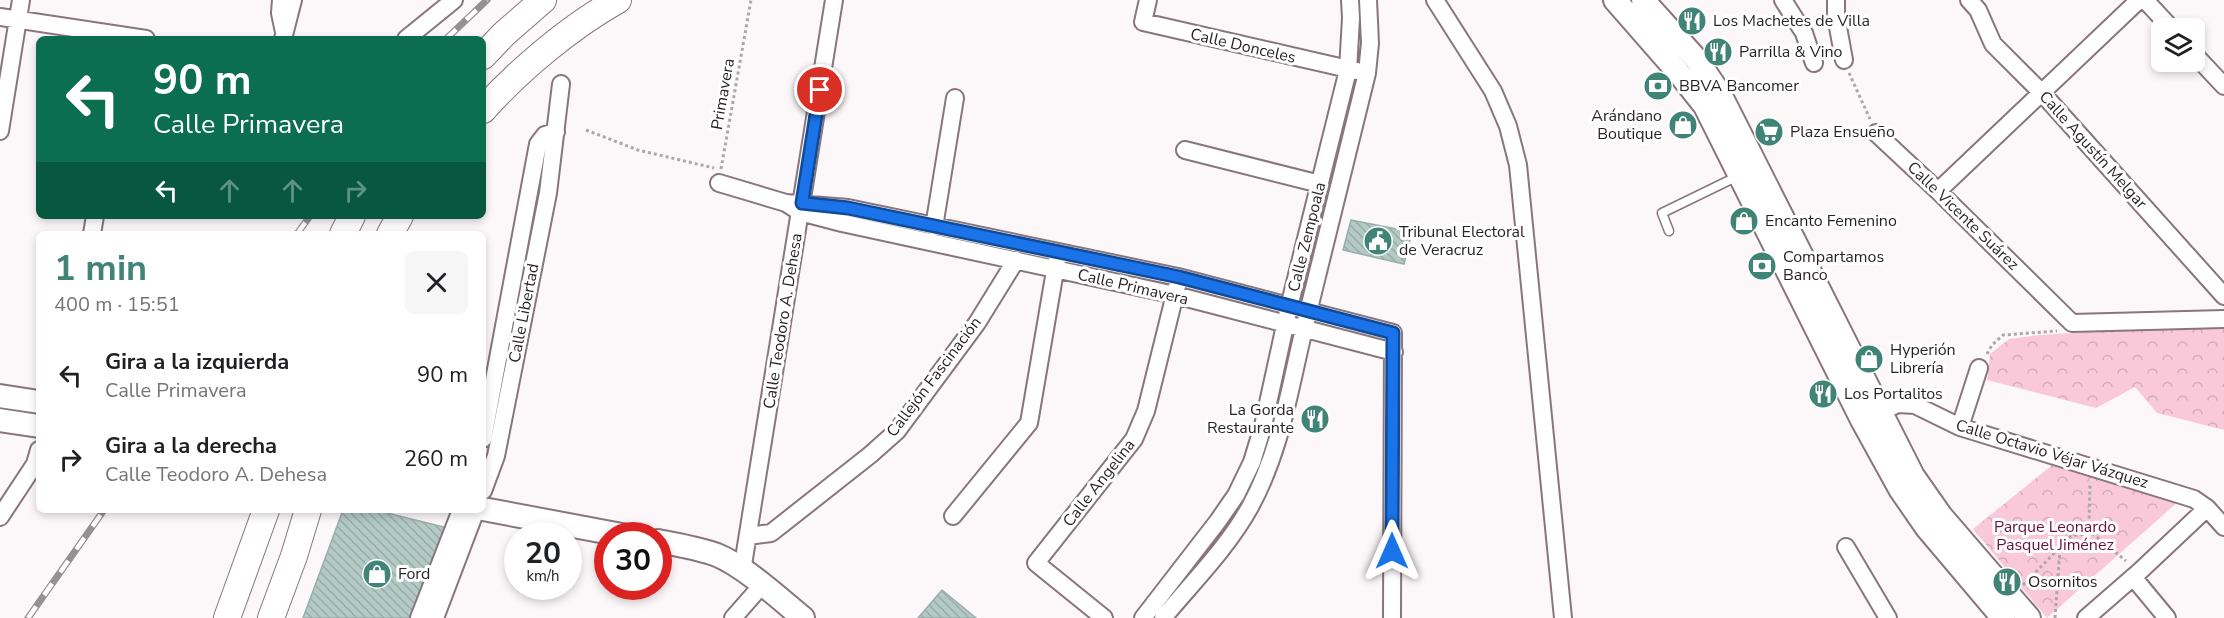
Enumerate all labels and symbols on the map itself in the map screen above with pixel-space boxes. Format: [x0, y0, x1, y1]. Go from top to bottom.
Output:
restaurant icon: Los Machetes de Villa [1676, 5, 1708, 37]
place label: Los Machetes de Villa [1713, 10, 1870, 32]
street label: Calle Donceles [1188, 23, 1298, 69]
restaurant icon: Parrilla & Vino [1702, 36, 1734, 68]
place label: Parrilla & Vino [1739, 41, 1842, 63]
street label: Primavera [706, 56, 740, 132]
pin [794, 64, 845, 115]
bank icon: BBVA Bancomer [1642, 70, 1674, 102]
place label: BBVA Bancomer [1679, 75, 1799, 97]
street label: Calle Agustín Melgar [2034, 86, 2152, 214]
place label: Arándano Boutique [1591, 105, 1662, 145]
shop icon: Arándano Boutique [1667, 109, 1699, 141]
supermarket icon: Plaza Ensueño [1753, 116, 1785, 148]
place label: Plaza Ensueño [1790, 121, 1895, 143]
street label: Calle Vicente Suárez [1902, 157, 2024, 275]
street label: Calle Zempoala [1283, 180, 1331, 294]
shop icon: Encanto Femenino [1728, 205, 1760, 237]
place label: Encanto Femenino [1765, 210, 1897, 232]
place label: Tribunal Electoral de Veracruz [1399, 221, 1525, 261]
public building icon: Tribunal Electoral de Veracruz [1362, 225, 1394, 257]
street label: Calle Teodoro A. Dehesa [758, 232, 808, 410]
place label: Compartamos Banco [1783, 246, 1884, 286]
bank icon: Compartamos Banco [1746, 250, 1778, 282]
street label: Calle Libertad [504, 261, 544, 365]
street label: Calle Primavera [1075, 264, 1191, 310]
street label: Callejón Fascinación [882, 312, 986, 442]
place label: Hyperión Librería [1890, 339, 1956, 379]
shop icon: Hyperión Librería [1853, 343, 1885, 375]
restaurant icon: Los Portalitos [1807, 378, 1839, 410]
place label: Los Portalitos [1844, 383, 1943, 405]
place label: La Gorda Restaurante [1207, 399, 1294, 439]
restaurant icon: La Gorda Restaurante [1299, 403, 1331, 435]
street label: Calle Octavio Véjar Vázquez [1953, 414, 2151, 494]
street label: Calle Angelina [1058, 435, 1140, 531]
park label: Parque Leonardo Pasquel Jiménez [1994, 516, 2116, 556]
position arrow [1360, 519, 1424, 583]
speed limit sign: 30 [594, 522, 672, 600]
shop icon: Ford [361, 558, 393, 590]
place label: Ford [398, 563, 430, 585]
restaurant icon: Osornitos [1991, 566, 2023, 598]
place label: Osornitos [2028, 571, 2098, 593]

